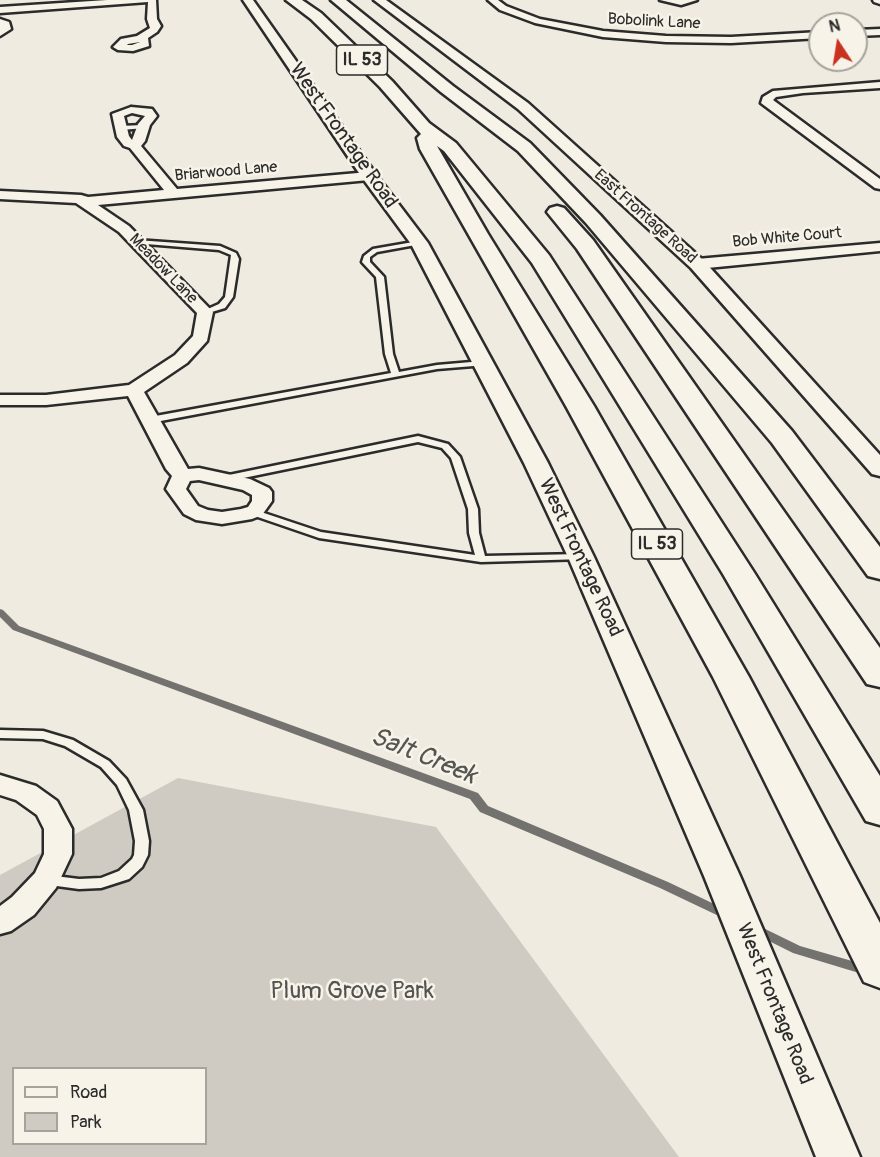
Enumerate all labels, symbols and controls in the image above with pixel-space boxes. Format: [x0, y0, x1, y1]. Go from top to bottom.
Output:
street label: Bobolink Lane [607, 10, 701, 34]
north arrow [808, 12, 868, 72]
text: N [827, 15, 842, 37]
road number: IL 53 [336, 45, 388, 75]
street label: West Frontage Road [284, 59, 402, 213]
street label: Briarwood Lane [174, 158, 278, 186]
street label: East Frontage Road [590, 166, 700, 268]
street label: Bob White Court [732, 224, 842, 252]
street label: Meadow Lane [125, 230, 201, 308]
street label: West Frontage Road [533, 475, 627, 641]
road number: IL 53 [632, 529, 682, 559]
water label: Salt Creek [366, 722, 480, 792]
street label: West Frontage Road [731, 920, 817, 1088]
park label: Plum Grove Park [270, 978, 434, 1006]
legend [12, 1067, 207, 1145]
text: Road [70, 1081, 107, 1104]
text: Park [70, 1111, 102, 1134]

